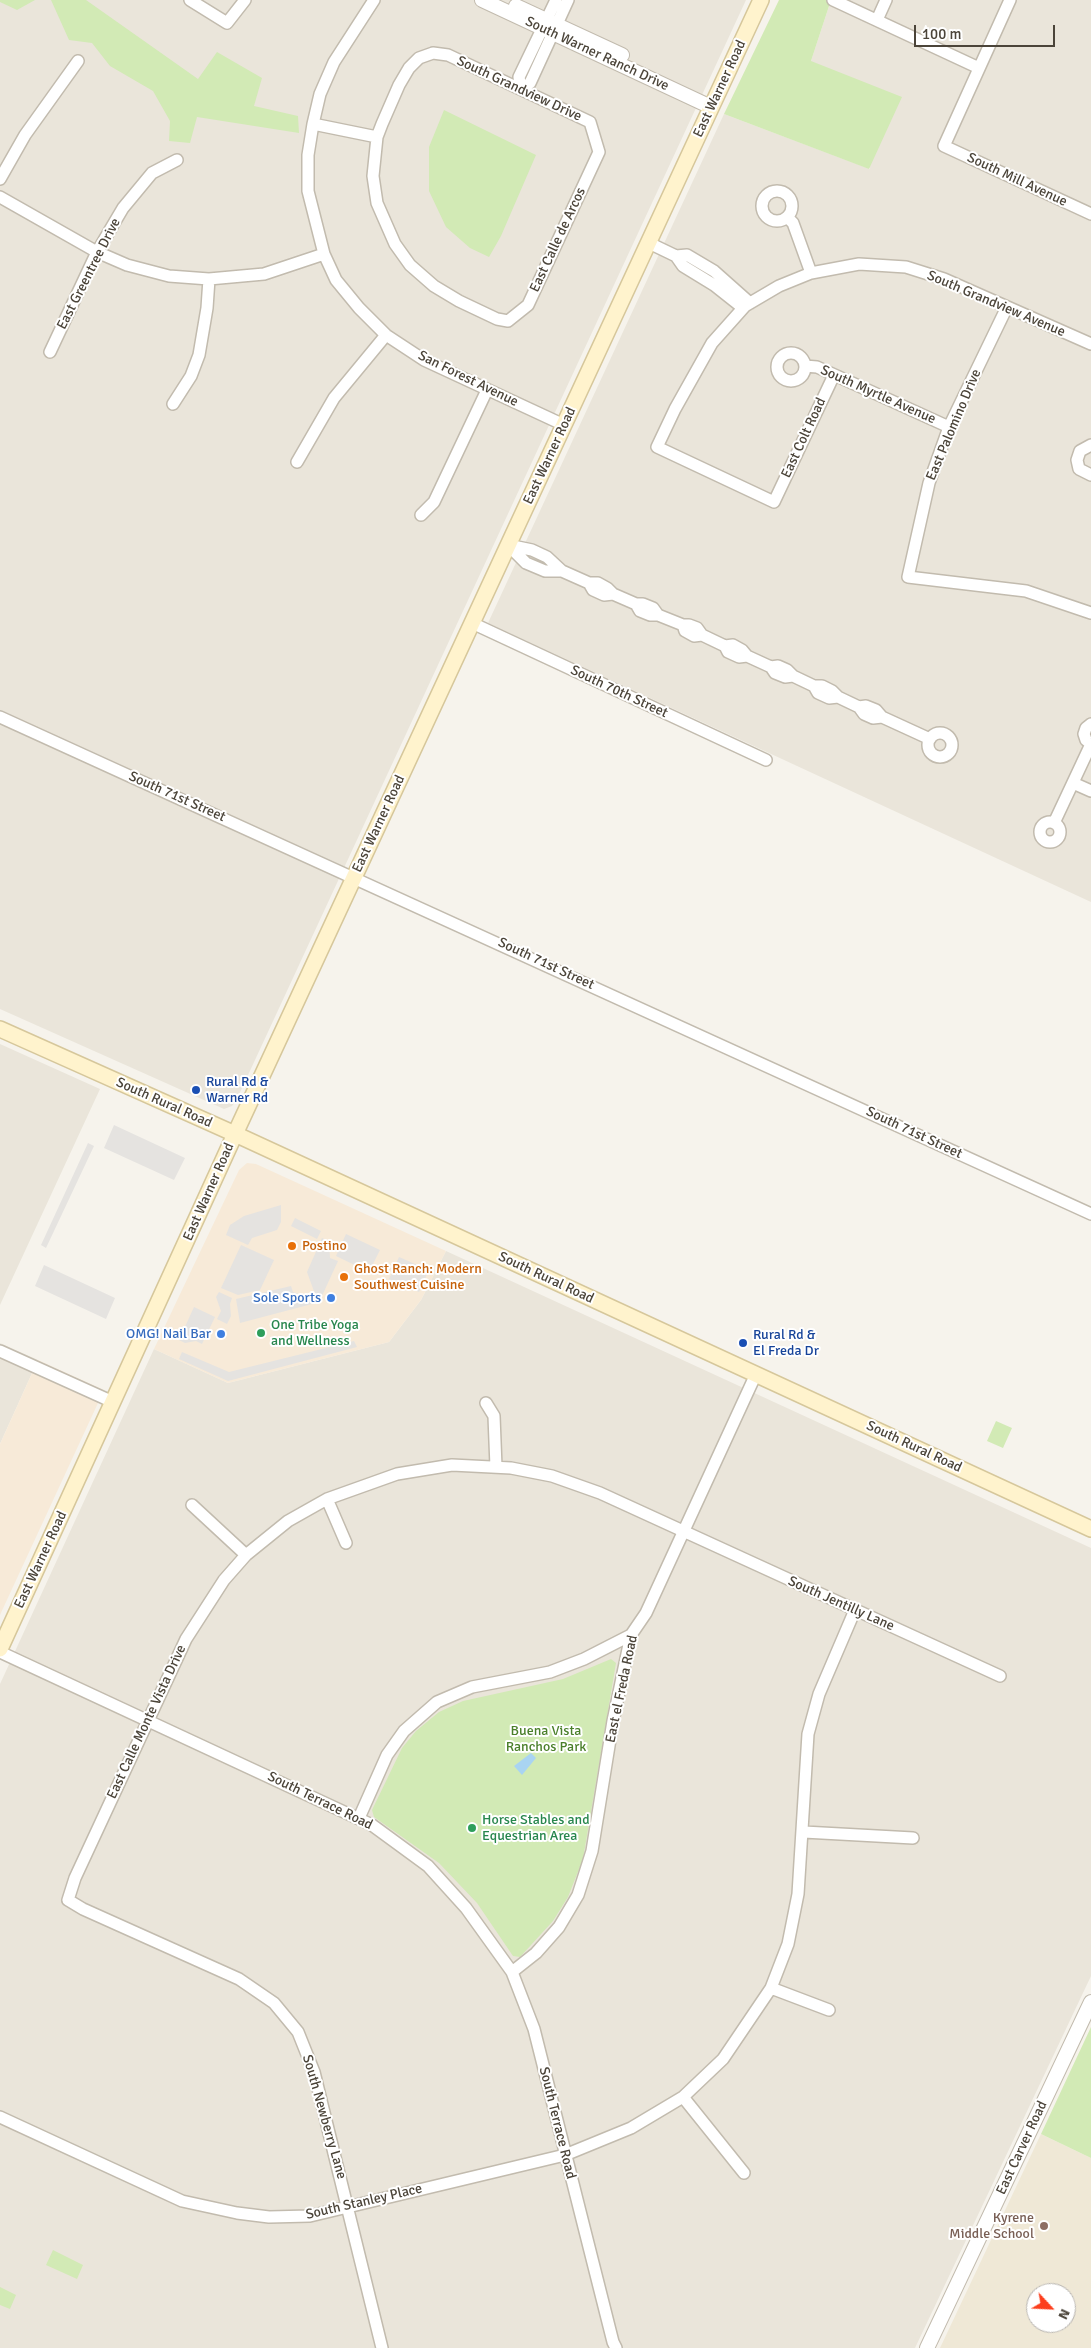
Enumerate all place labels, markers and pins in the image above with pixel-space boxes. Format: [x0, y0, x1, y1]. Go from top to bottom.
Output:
place label: Rural Rd & Warner Rd [206, 1074, 269, 1106]
marker: Rural Rd & Warner Rd [190, 1084, 202, 1096]
place label: Postino [302, 1238, 347, 1254]
marker: Postino [286, 1240, 298, 1252]
place label: Ghost Ranch: Modern Southwest Cuisine [354, 1261, 482, 1294]
marker: Ghost Ranch: Modern Southwest Cuisine [338, 1271, 350, 1283]
place label: Sole Sports [253, 1290, 321, 1306]
marker: Sole Sports [325, 1292, 337, 1304]
place label: One Tribe Yoga and Wellness [271, 1317, 359, 1350]
place label: OMG! Nail Bar [126, 1326, 211, 1342]
marker: One Tribe Yoga and Wellness [255, 1327, 267, 1339]
place label: Rural Rd & El Freda Dr [753, 1327, 819, 1360]
marker: OMG! Nail Bar [215, 1328, 227, 1340]
marker: Rural Rd & El Freda Dr [737, 1337, 749, 1349]
place label: Horse Stables and Equestrian Area [482, 1812, 590, 1844]
marker: Horse Stables and Equestrian Area [466, 1822, 478, 1834]
place label: Kyrene Middle School [949, 2210, 1034, 2242]
marker: Kyrene Middle School [1038, 2220, 1050, 2232]

